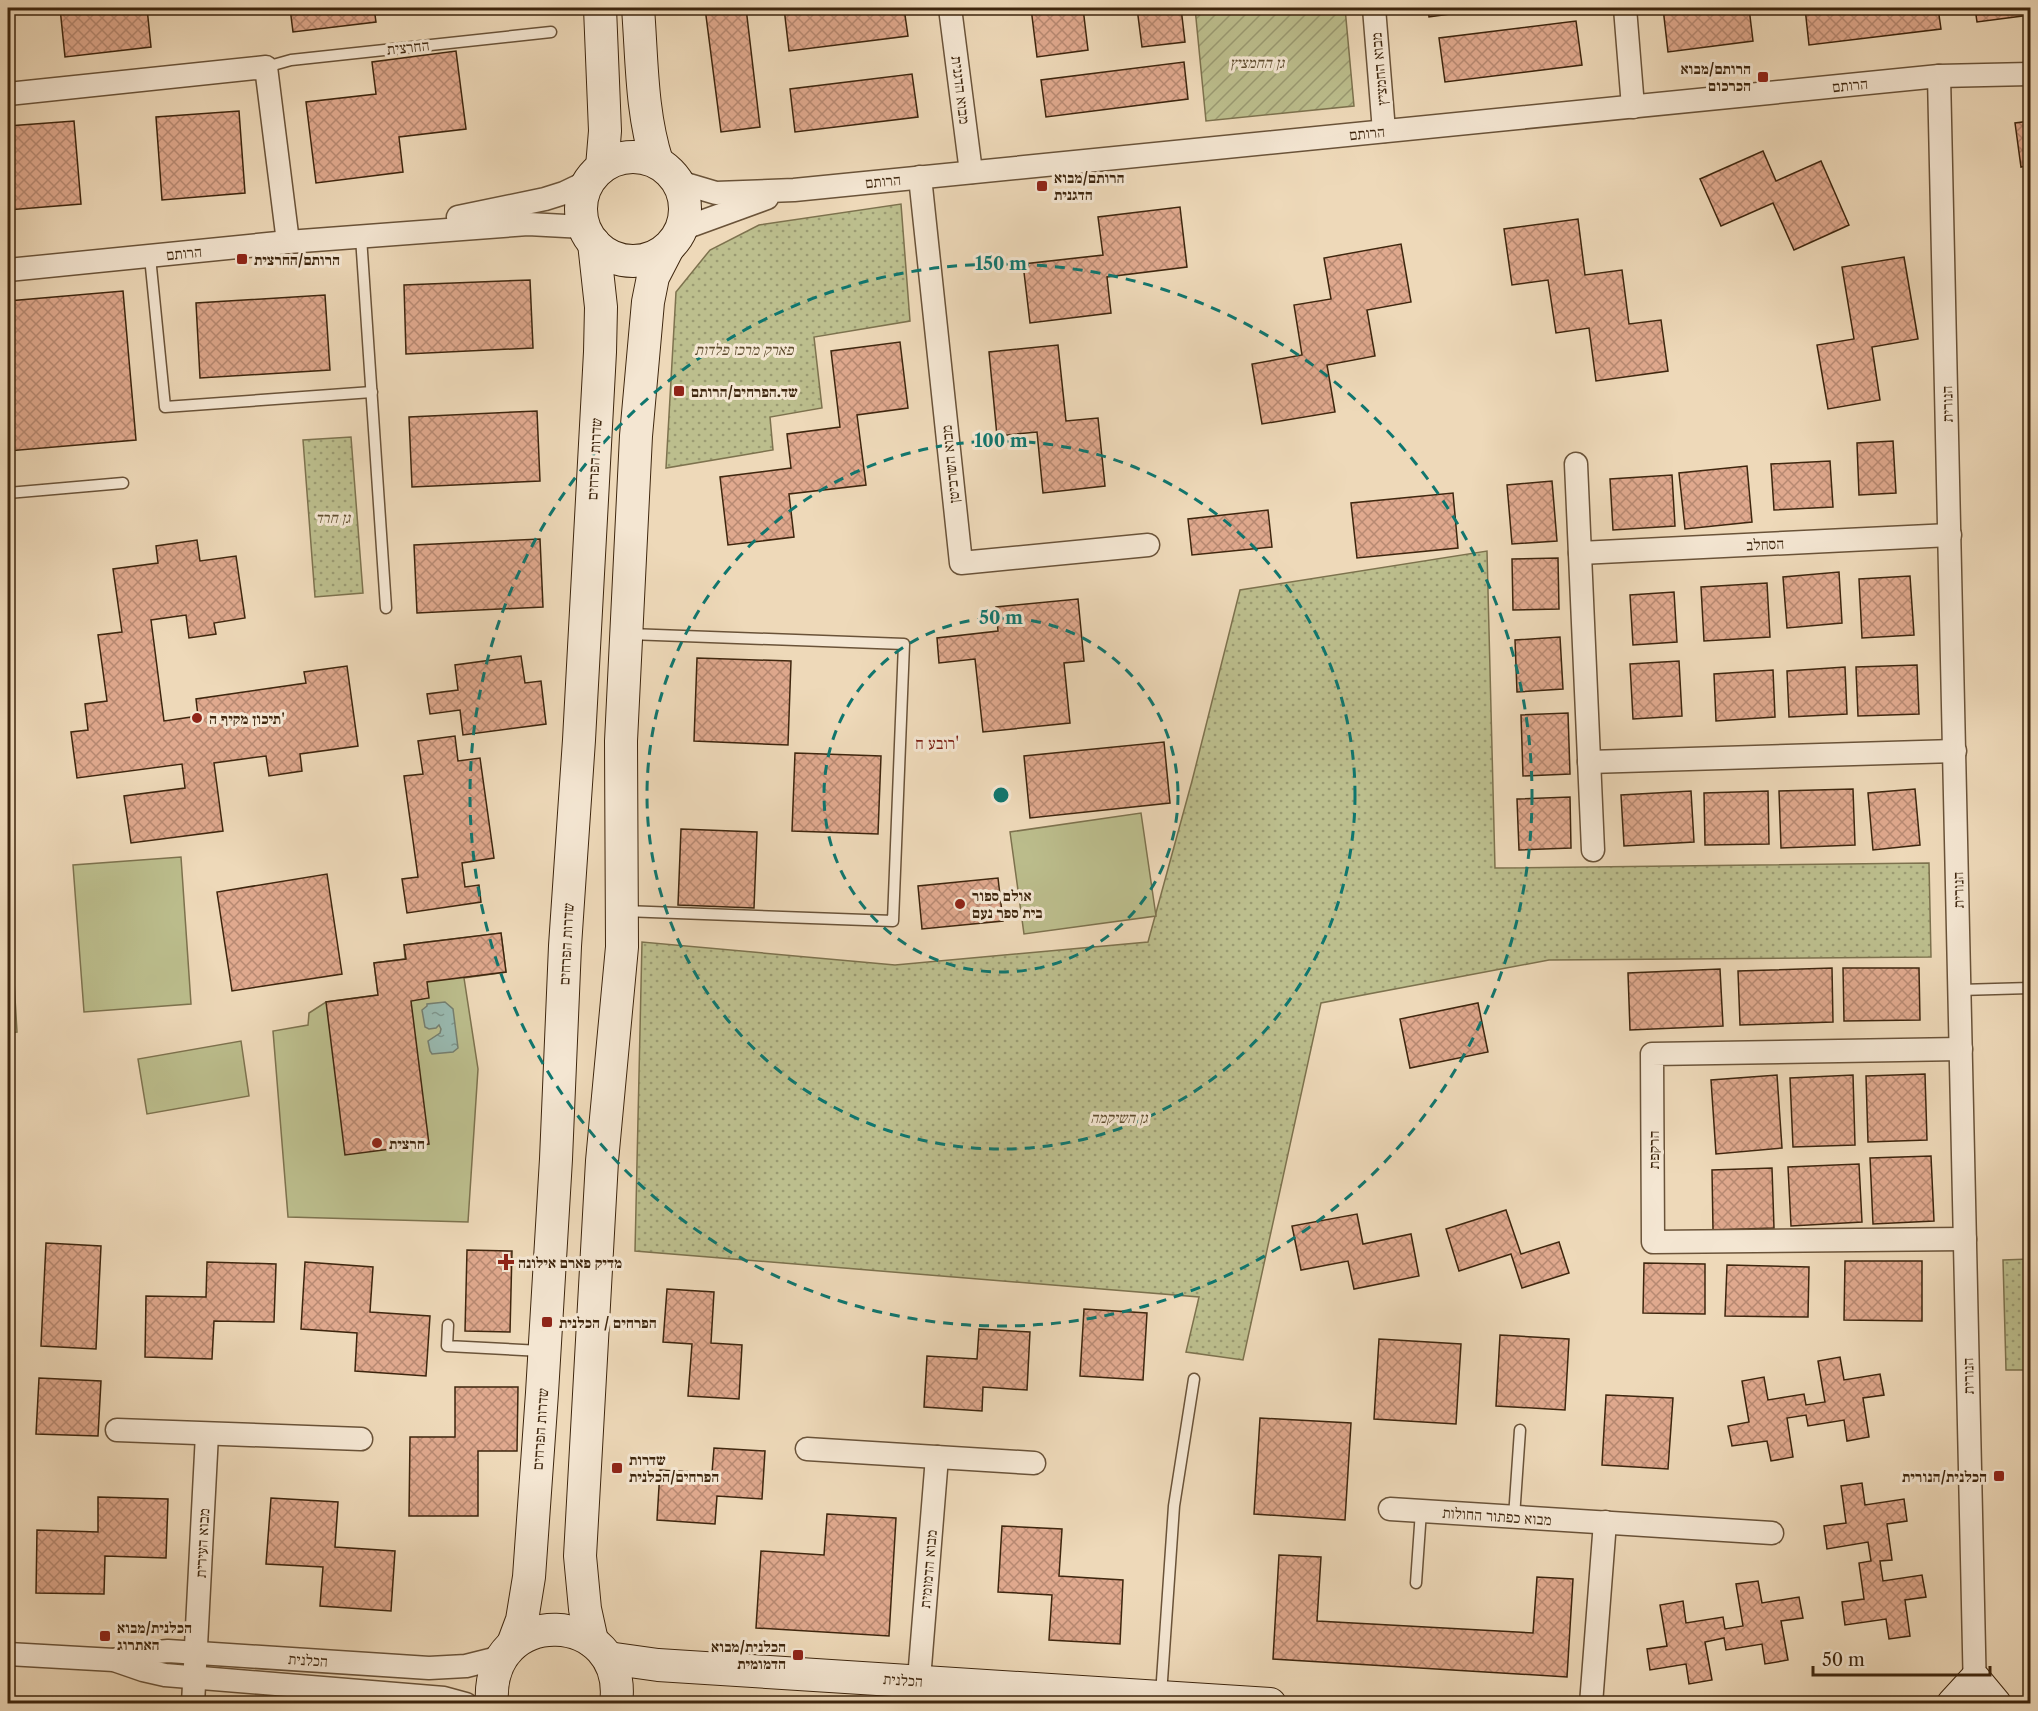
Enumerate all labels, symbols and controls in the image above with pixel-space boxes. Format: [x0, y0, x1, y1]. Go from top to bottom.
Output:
street label: מבוא החמציץ [1366, 32, 1392, 106]
street label: החרצית [386, 35, 430, 59]
park label: גן החמציץ [1230, 53, 1285, 72]
street label: מבוא הדגנית [947, 55, 975, 125]
place label: הרותם/מבוא הכרכום [1680, 59, 1751, 95]
marker: הרותם/מבוא הכרכום [1756, 70, 1770, 84]
street label: הרותם [1831, 74, 1869, 96]
street label: הרותם [1348, 122, 1386, 144]
place label: הרותם/מבוא הדגנית [1054, 168, 1125, 204]
street label: הרותם [864, 170, 902, 192]
marker: הרותם/מבוא הדגנית [1035, 179, 1049, 193]
street label: הרותם [165, 242, 203, 264]
place label: הרותם/החרצית [254, 250, 340, 269]
marker: הרותם/החרצית [235, 252, 249, 266]
text: 150 m [975, 253, 1027, 275]
park label: פארק מרכז פלדות [695, 340, 795, 359]
place label: שד.הפרחים/הרותם [691, 382, 798, 401]
marker: שד.הפרחים/הרותם [672, 384, 686, 398]
street label: הנורית [1937, 385, 1957, 423]
street label: שדרות הפרחים [582, 417, 606, 501]
street label: מבוא השרביטן [936, 424, 964, 504]
text: 100 m [974, 430, 1028, 452]
park label: גן חרד [316, 508, 351, 527]
street label: הסחלב [1745, 534, 1785, 554]
text: 50 m [979, 607, 1023, 629]
place label: תיכון מקיף ה' [209, 709, 285, 728]
marker: תיכון מקיף ה' [190, 711, 204, 725]
district label: רובע ח' [915, 733, 959, 753]
centre of rings [991, 785, 1011, 805]
street label: הנורית [1948, 871, 1968, 909]
place label: אולם ספור בית ספר נעם [972, 886, 1043, 922]
marker: אולם ספור בית ספר נעם [953, 897, 967, 911]
street label: שדרות הפרחים [554, 902, 578, 986]
park label: גן השיקמה [1090, 1108, 1149, 1127]
street label: הרקפת [1644, 1131, 1663, 1169]
place label: חרצית [389, 1134, 425, 1153]
marker: חרצית [370, 1136, 384, 1150]
place label: מדיק פארם אילונה [518, 1253, 622, 1272]
marker: מדיק פארם אילונה [499, 1255, 513, 1269]
place label: הפרחים / הכלנית [559, 1313, 657, 1332]
marker: הפרחים / הכלנית [540, 1315, 554, 1329]
street label: הנורית [1958, 1357, 1978, 1395]
street label: שדרות הפרחים [528, 1387, 552, 1471]
place label: שדרות הפרחים/הכלנית [629, 1450, 719, 1486]
marker: שדרות הפרחים/הכלנית [610, 1461, 624, 1475]
place label: הכלנית/הנורית [1902, 1467, 1987, 1486]
marker: הכלנית/הנורית [1992, 1469, 2006, 1483]
street label: מבוא כפתור החולות [1442, 1503, 1552, 1529]
street label: מבוא העירית [191, 1508, 213, 1578]
street label: מבוא הדמומית [915, 1529, 941, 1609]
place label: הכלנית/מבוא האתרוג [117, 1618, 192, 1654]
marker: הכלנית/מבוא האתרוג [98, 1629, 112, 1643]
place label: הכלנית/מבוא הדמומית [711, 1637, 786, 1673]
scale bar [1813, 1639, 1990, 1677]
marker: הכלנית/מבוא הדמומית [791, 1648, 805, 1662]
street label: הכלנית [287, 1649, 329, 1671]
text: 50 m [1822, 1649, 1865, 1671]
street label: הכלנית [882, 1669, 924, 1691]

